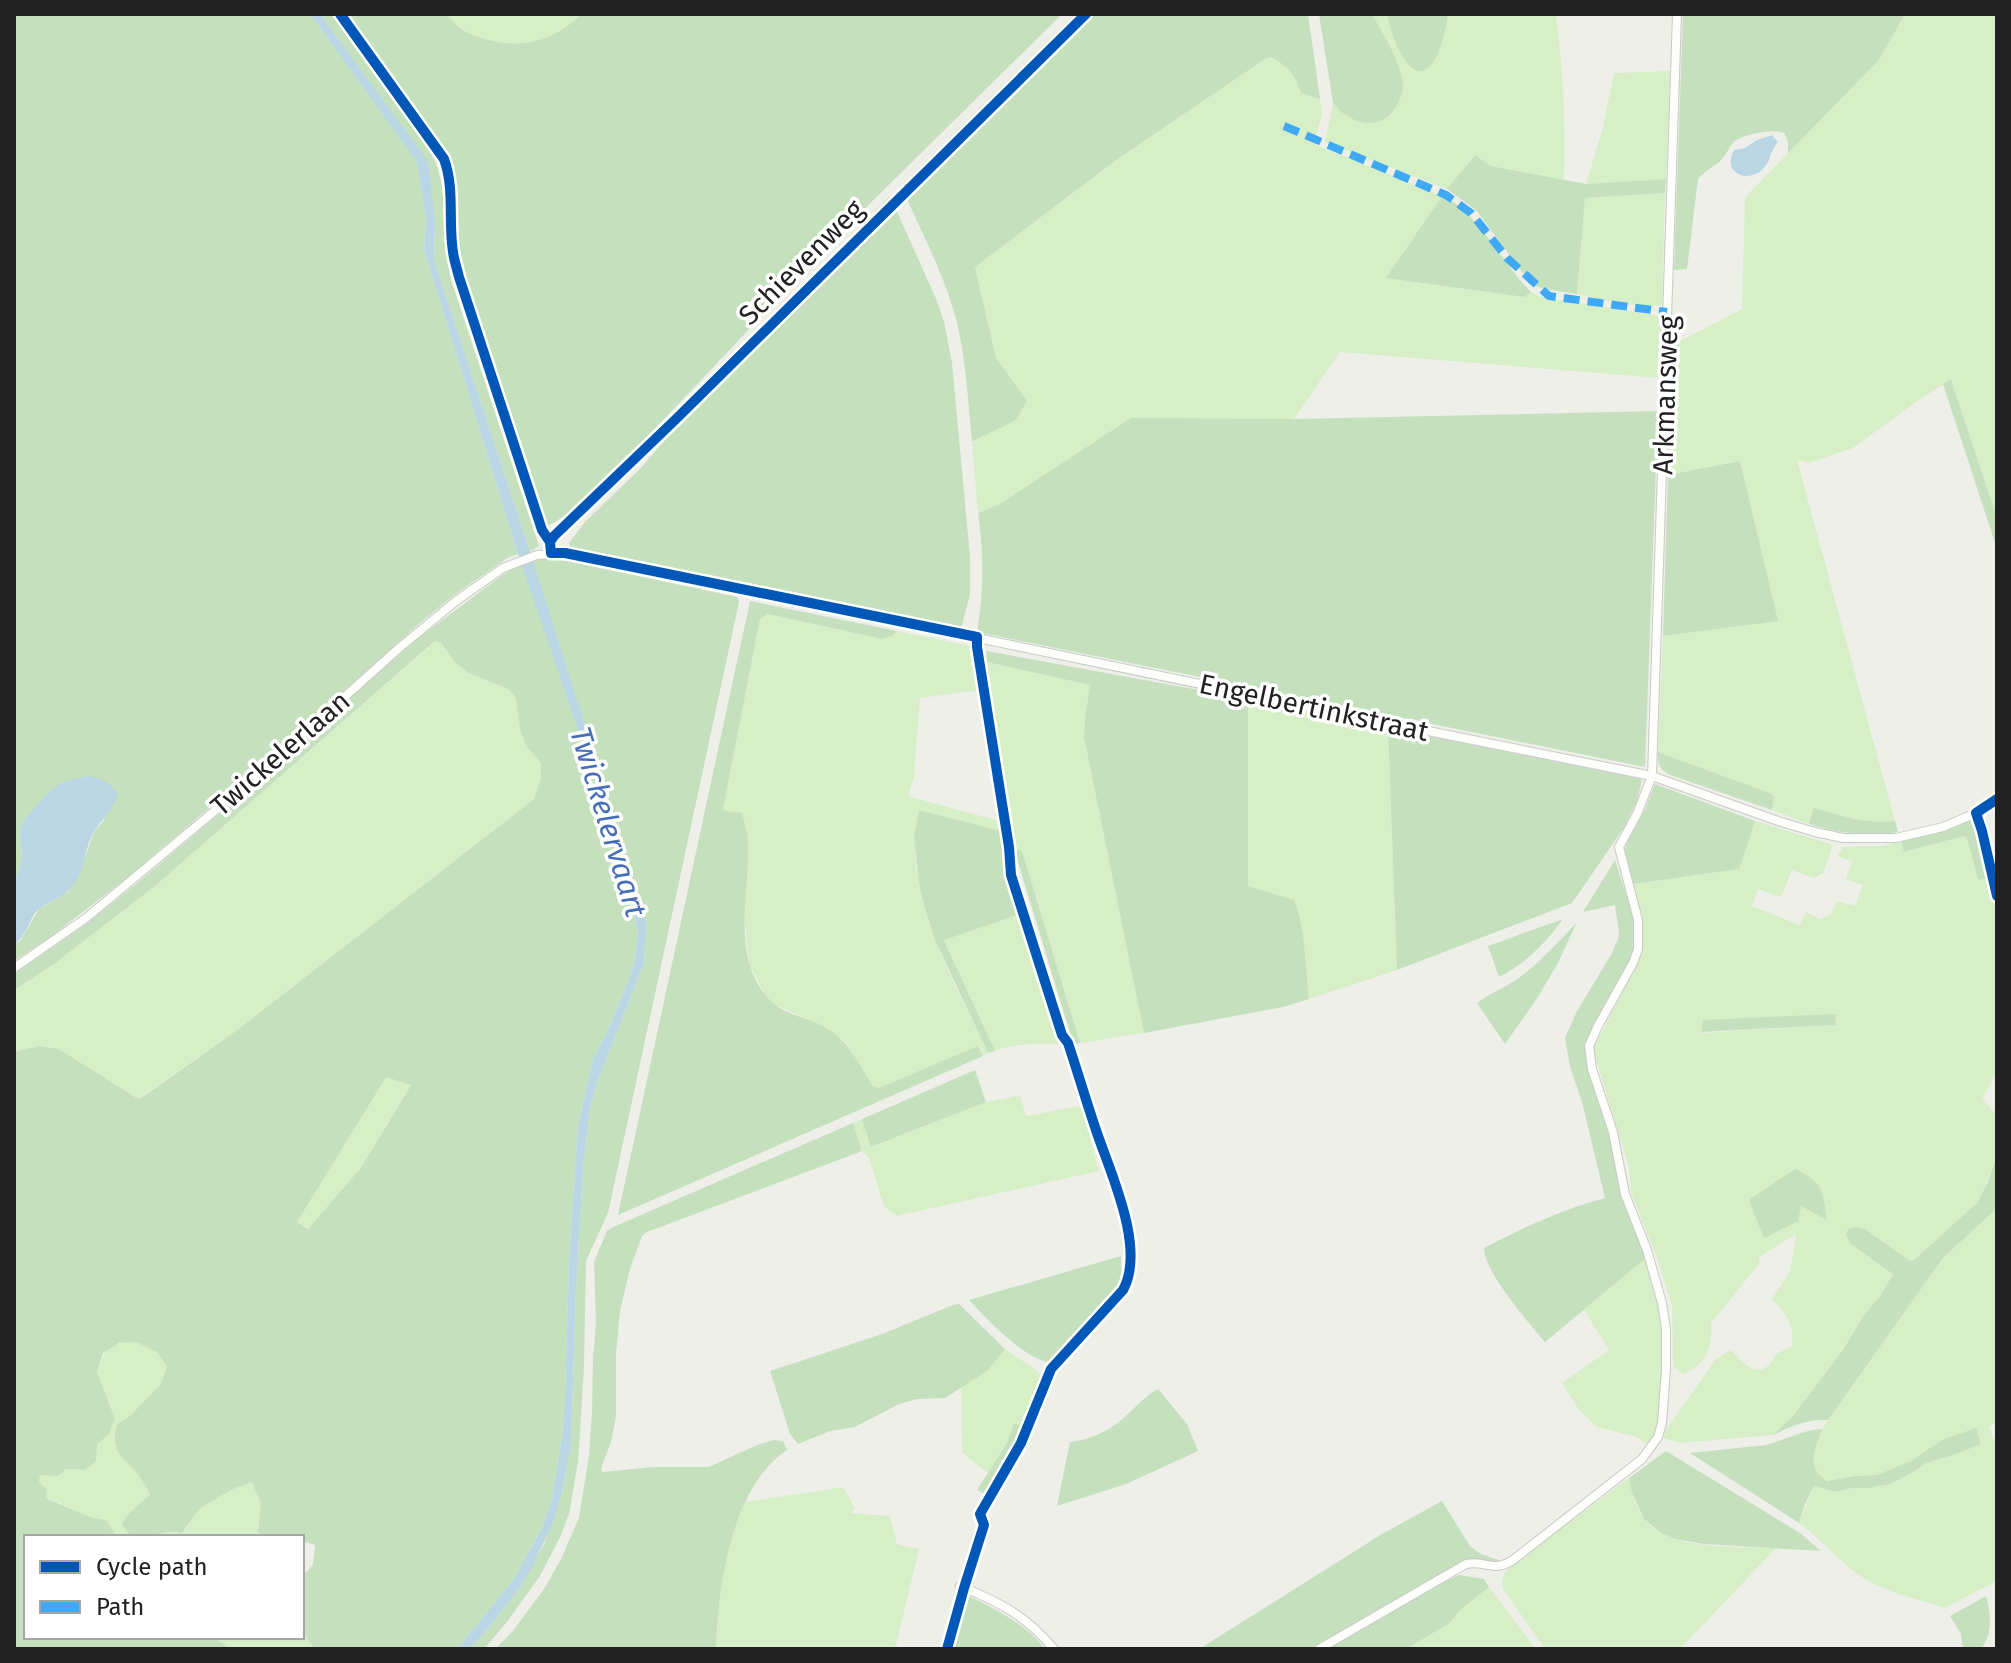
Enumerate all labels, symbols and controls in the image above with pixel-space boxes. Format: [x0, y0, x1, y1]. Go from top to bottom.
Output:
street label: Schievenweg [732, 193, 871, 332]
street label: Arkmansweg [1646, 314, 1685, 475]
street label: Engelbertinkstraat [1196, 667, 1432, 748]
street label: Twickelerlaan [204, 684, 357, 823]
water label: Twickelervaart [562, 723, 654, 921]
legend [24, 1535, 304, 1639]
text: Cycle path [96, 1553, 208, 1581]
text: Path [96, 1593, 144, 1621]

